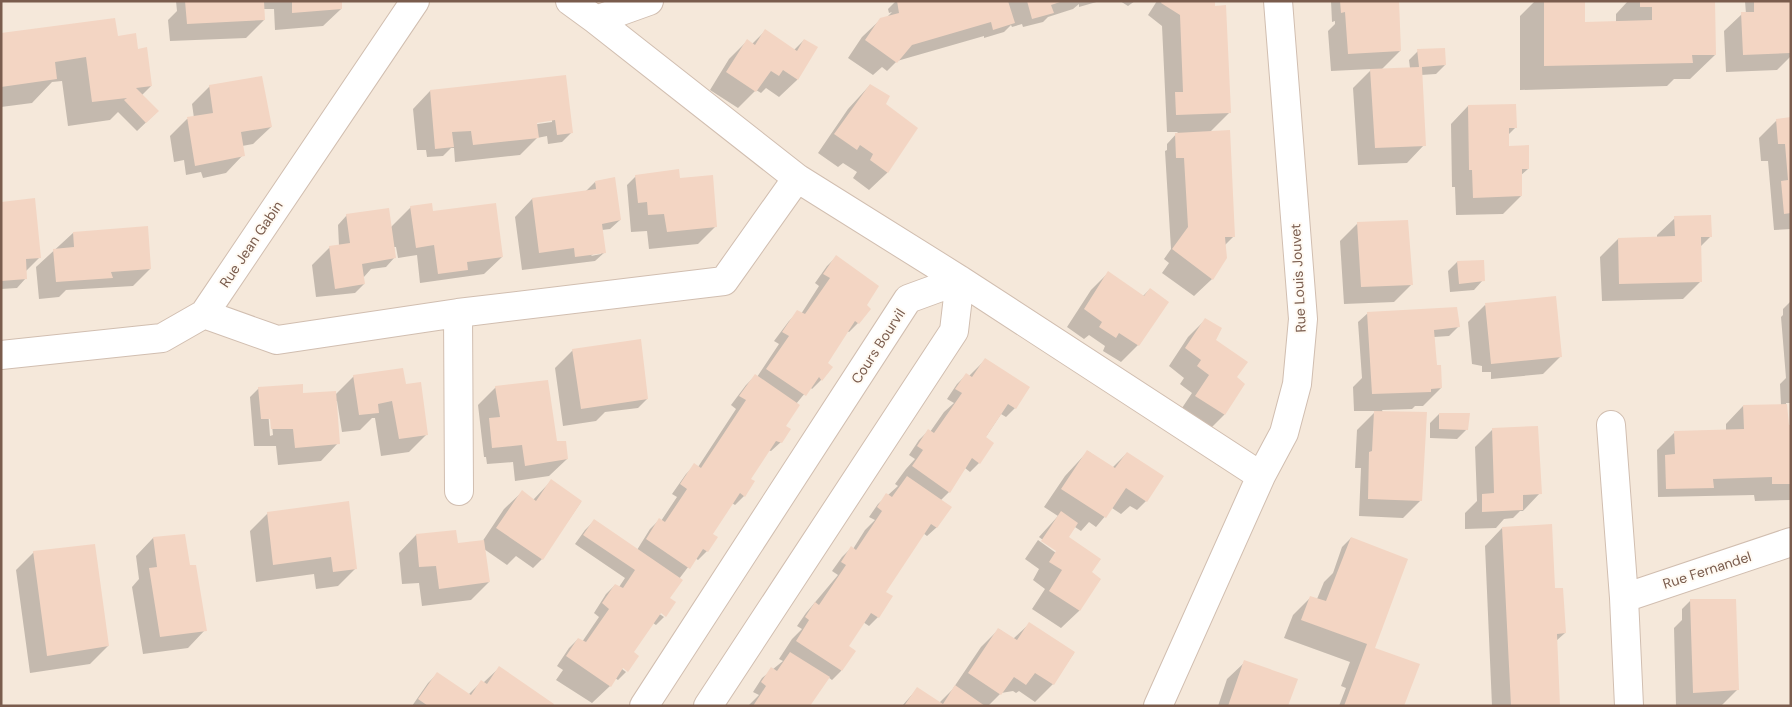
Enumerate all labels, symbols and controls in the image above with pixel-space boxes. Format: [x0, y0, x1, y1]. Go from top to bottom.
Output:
street label: Rue Jean Gabin [215, 197, 287, 291]
street label: Rue Louis Jouvet [1286, 223, 1310, 333]
street label: Cours Bourvil [847, 305, 909, 387]
street label: Rue Fernandel [1661, 547, 1753, 593]

